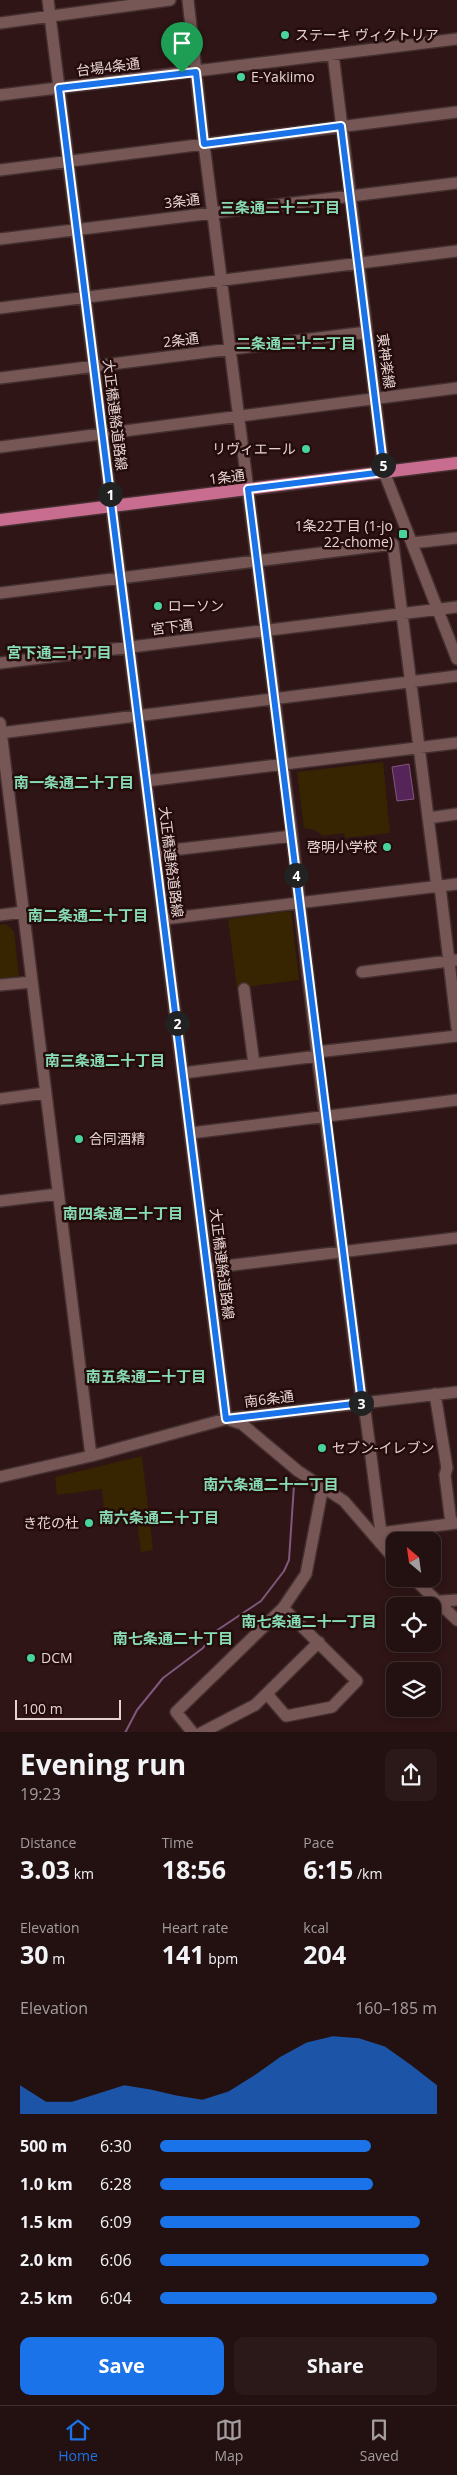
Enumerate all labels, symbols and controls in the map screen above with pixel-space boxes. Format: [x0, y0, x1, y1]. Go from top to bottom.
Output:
pin [161, 22, 203, 73]
place label: ステーキ ヴィクトリア [295, 25, 439, 44]
icon: arrive [168, 29, 196, 57]
marker: ステーキ ヴィクトリア [279, 29, 291, 41]
street label: 台場4条通 [75, 53, 141, 80]
place label: E-Yakiimo [251, 67, 315, 86]
marker: E-Yakiimo [235, 71, 247, 83]
street label: 3条通 [163, 189, 201, 212]
district label: 三条通二十二丁目 [220, 197, 340, 217]
street label: 2条通 [162, 328, 200, 351]
street label: 東神楽線 [373, 332, 400, 390]
district label: 二条通二十二丁目 [236, 333, 356, 353]
street label: 大正橋連絡道路線 [99, 358, 132, 472]
place label: リヴィエール [212, 439, 296, 458]
marker: リヴィエール [300, 443, 312, 455]
pin: 5 [370, 452, 396, 478]
text: 5 [379, 456, 388, 475]
street label: 1条通 [208, 465, 246, 488]
pin: 1 [98, 482, 122, 506]
text: 1 [106, 485, 115, 504]
place label: 1条22丁目 (1-jo 22-chome) [295, 516, 393, 551]
marker: 1条22丁目 (1-jo 22-chome) [397, 528, 409, 540]
place label: ローソン [168, 596, 224, 615]
marker: ローソン [152, 600, 164, 612]
street label: 宮下通 [150, 615, 194, 638]
district label: 宮下通二十丁目 [6, 642, 112, 662]
district label: 南一条通二十丁目 [14, 772, 134, 792]
street label: 大正橋連絡道路線 [155, 805, 188, 919]
place label: 啓明小学校 [307, 837, 377, 856]
marker: 啓明小学校 [381, 841, 393, 853]
pin: 4 [284, 862, 308, 888]
text: 4 [292, 866, 301, 885]
district label: 南二条通二十丁目 [28, 905, 148, 925]
pin: 2 [164, 1010, 190, 1036]
text: 2 [173, 1014, 182, 1033]
district label: 南三条通二十丁目 [45, 1050, 165, 1070]
place label: 合同酒精 [89, 1129, 145, 1148]
marker: 合同酒精 [73, 1133, 85, 1145]
district label: 南四条通二十丁目 [63, 1203, 183, 1223]
street label: 大正橋連絡道路線 [206, 1207, 239, 1321]
district label: 南五条通二十丁目 [86, 1366, 206, 1386]
street label: 南6条通 [243, 1386, 295, 1411]
pin: 3 [348, 1390, 374, 1416]
text: 3 [357, 1394, 366, 1413]
place label: セブン-イレブン [332, 1438, 435, 1457]
marker: セブン-イレブン [316, 1442, 328, 1454]
district label: 南六条通二十一丁目 [203, 1474, 339, 1494]
district label: 南六条通二十丁目 [99, 1507, 219, 1527]
place label: き花の杜 [23, 1513, 79, 1532]
marker: き花の杜 [83, 1517, 95, 1529]
north arrow [386, 1532, 441, 1588]
map controls [386, 1532, 441, 1717]
button: locate [386, 1597, 441, 1652]
district label: 南七条通二十一丁目 [241, 1611, 377, 1631]
district label: 南七条通二十丁目 [113, 1628, 233, 1648]
place label: DCM [41, 1648, 73, 1667]
marker: DCM [25, 1652, 37, 1664]
button: layers [386, 1662, 441, 1717]
scale bar [15, 1698, 121, 1721]
text: 100 m [22, 1699, 63, 1718]
text: Evening run [20, 1745, 186, 1783]
button: share [385, 1749, 437, 1801]
text: 19:23 [20, 1783, 61, 1805]
text: Distance [20, 1833, 76, 1852]
text: Time [162, 1833, 194, 1852]
text: Pace [303, 1833, 334, 1852]
text: 3.03 [20, 1852, 70, 1886]
text: 18:56 [162, 1852, 226, 1886]
text: 6:15 [303, 1852, 353, 1886]
text: km [70, 1864, 94, 1883]
text: /km [353, 1864, 382, 1883]
text: Elevation [20, 1918, 79, 1937]
text: Heart rate [162, 1918, 228, 1937]
text: kcal [303, 1918, 329, 1937]
text: 30 [20, 1937, 49, 1971]
text: 141 [162, 1937, 205, 1971]
text: 204 [303, 1937, 346, 1971]
text: m [49, 1949, 65, 1968]
text: bpm [205, 1949, 238, 1968]
text: Elevation [20, 1997, 88, 2019]
text: 160–185 m [355, 1997, 437, 2019]
text: 500 m [20, 2135, 67, 2157]
text: 6:30 [100, 2135, 132, 2157]
text: 1.0 km [20, 2173, 73, 2195]
text: 6:28 [100, 2173, 132, 2195]
text: 1.5 km [20, 2211, 73, 2233]
text: 6:09 [100, 2211, 132, 2233]
text: 2.0 km [20, 2249, 73, 2271]
text: 6:06 [100, 2249, 132, 2271]
text: 2.5 km [20, 2287, 73, 2309]
text: 6:04 [100, 2287, 132, 2309]
button: Save [20, 2337, 224, 2395]
button: Share [234, 2337, 437, 2395]
tab: Home [58, 2416, 98, 2465]
tab: Map [214, 2416, 243, 2465]
tab: Saved [360, 2416, 399, 2465]

